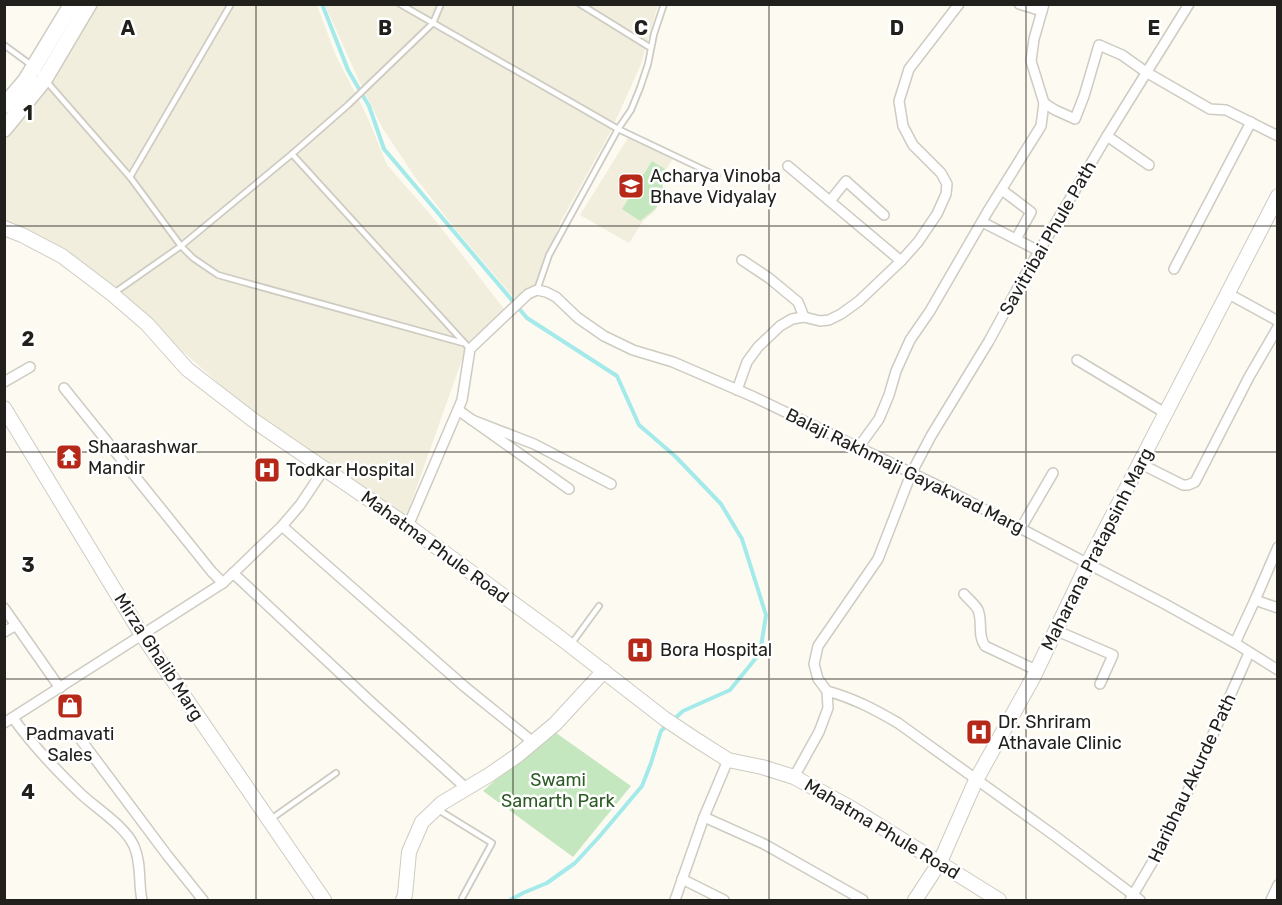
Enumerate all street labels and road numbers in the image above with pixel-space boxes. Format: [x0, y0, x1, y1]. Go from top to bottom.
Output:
street label: Savitribai Phule Path [995, 157, 1101, 319]
street label: Balaji Rakhmaji Gayakwad Marg [782, 403, 1028, 539]
street label: Maharana Pratapsinh Marg [1036, 444, 1158, 654]
street label: Mahatma Phule Road [357, 486, 513, 608]
street label: Mirza Ghalib Marg [110, 589, 208, 725]
street label: Haribhau Akurde Path [1143, 690, 1241, 866]
street label: Mahatma Phule Road [800, 774, 964, 884]

